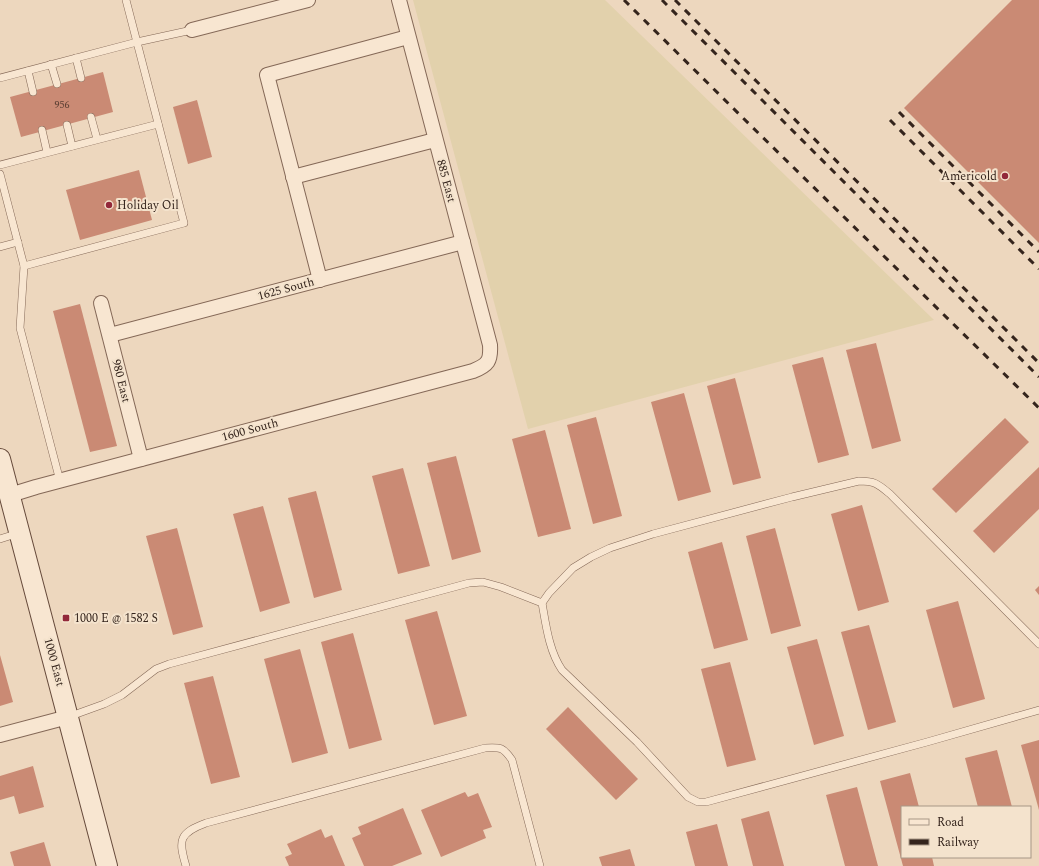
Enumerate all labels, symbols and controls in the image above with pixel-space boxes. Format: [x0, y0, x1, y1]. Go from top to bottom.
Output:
house number: 956 [55, 97, 70, 113]
street label: 885 East [431, 157, 461, 205]
place label: Americold [941, 167, 997, 186]
marker: Americold [1000, 171, 1010, 181]
place label: Holiday Oil [117, 196, 179, 215]
marker: Holiday Oil [104, 200, 114, 210]
street label: 1625 South [255, 272, 317, 306]
street label: 980 East [106, 357, 136, 405]
street label: 1600 South [219, 413, 281, 447]
place label: 1000 E @ 1582 S [74, 609, 158, 628]
marker: 1000 E @ 1582 S [61, 613, 71, 623]
street label: 1000 East [38, 635, 70, 689]
legend [901, 806, 1031, 858]
text: Road [937, 813, 964, 832]
text: Railway [937, 833, 980, 852]

